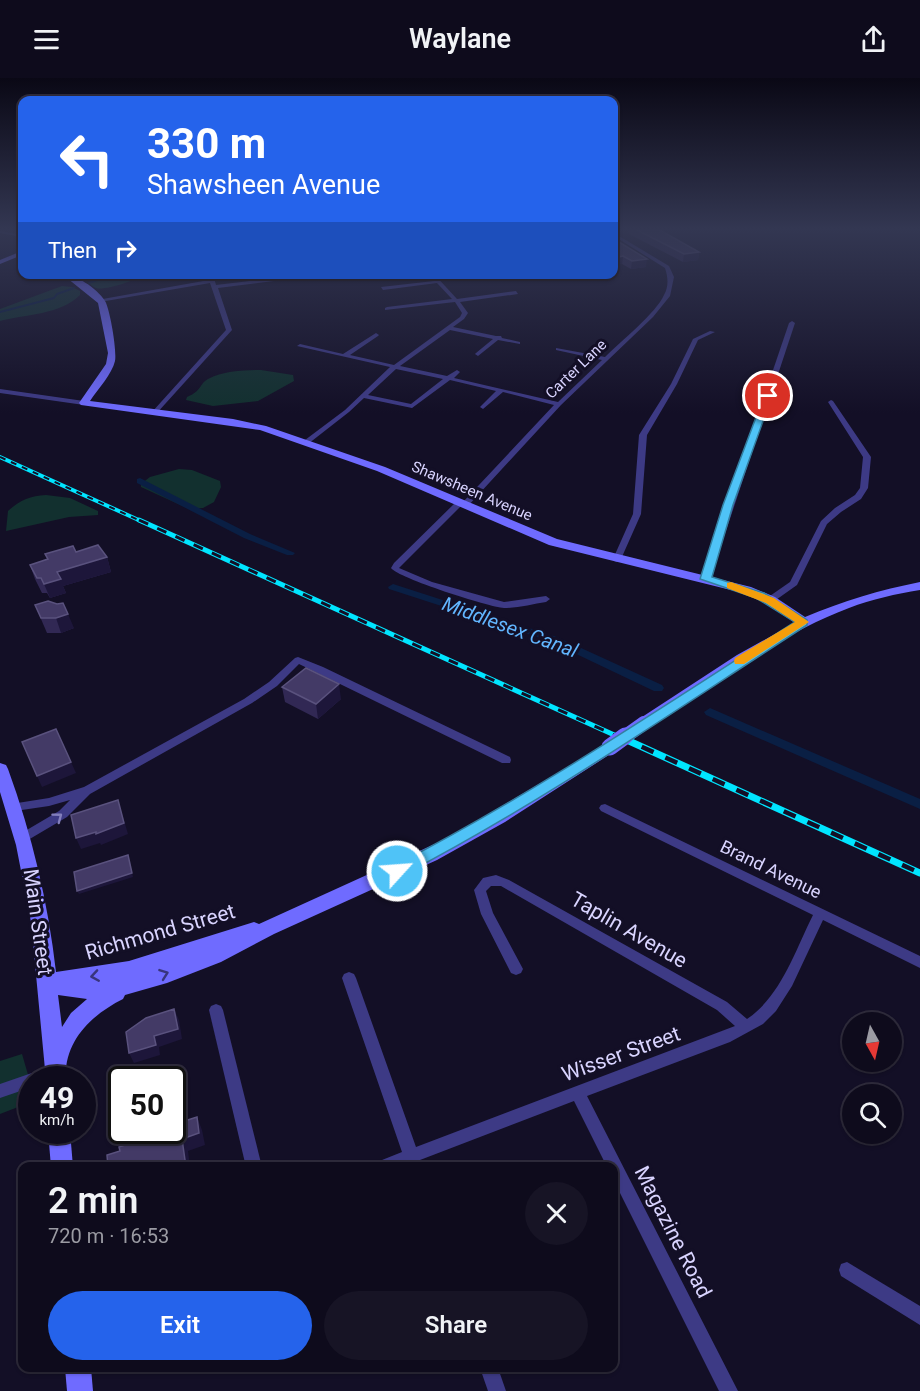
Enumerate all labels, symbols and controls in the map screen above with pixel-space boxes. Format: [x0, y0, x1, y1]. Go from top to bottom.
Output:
icon: menu [30, 23, 63, 56]
text: Waylane [409, 23, 511, 55]
icon: share [857, 23, 890, 56]
text: 330 m [147, 119, 266, 168]
icon: left [48, 120, 126, 198]
text: Shawsheen Avenue [147, 169, 380, 201]
icon: right [109, 234, 142, 267]
text: Then [48, 238, 97, 263]
street label: Carter Lane [542, 336, 610, 402]
pin [742, 370, 793, 421]
icon: arrive [751, 379, 784, 412]
street label: Shawsheen Avenue [409, 457, 535, 525]
water label: Middlesex Canal [439, 591, 581, 663]
one-way arrow [52, 813, 63, 824]
street label: Brand Avenue [717, 835, 825, 903]
position arrow [365, 839, 429, 903]
street label: Main Street [19, 867, 57, 977]
street label: Taplin Avenue [567, 887, 691, 973]
street label: Richmond Street [82, 899, 238, 965]
one-way arrow [90, 969, 99, 981]
one-way arrow [158, 969, 169, 982]
north arrow [842, 1012, 902, 1072]
map controls [842, 1012, 902, 1144]
street label: Wisser Street [559, 1021, 684, 1087]
speed limit sign: 50 [108, 1066, 186, 1144]
text: 49 [40, 1080, 74, 1115]
button: search [842, 1084, 902, 1144]
text: km/h [39, 1111, 75, 1129]
street label: Magazine Road [629, 1162, 717, 1302]
text: 2 min [48, 1180, 138, 1222]
button: close [525, 1182, 588, 1245]
text: 720 m · 16:53 [48, 1224, 169, 1248]
button: Exit [48, 1291, 312, 1360]
button: Share [324, 1291, 588, 1360]

